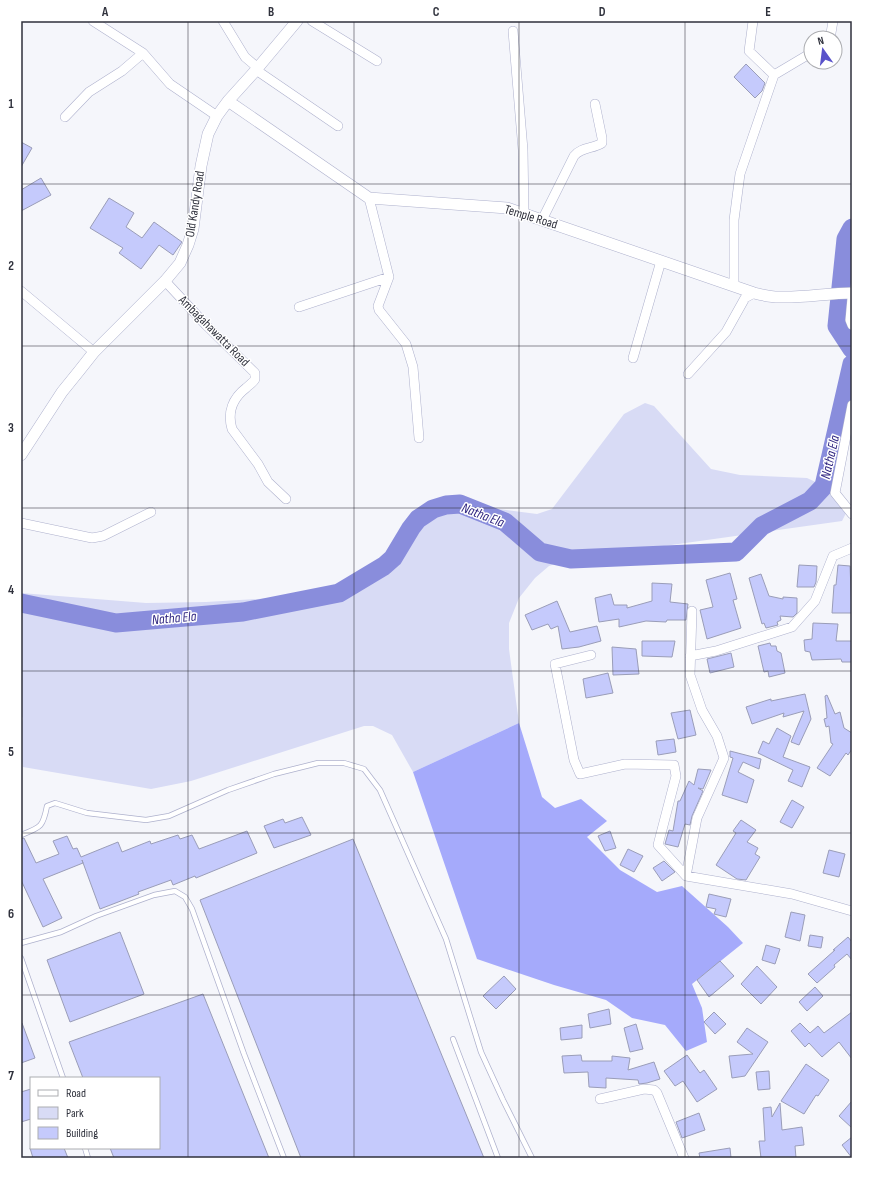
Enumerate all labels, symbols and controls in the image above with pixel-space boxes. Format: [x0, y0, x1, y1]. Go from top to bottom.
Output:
text: A [101, 4, 109, 20]
text: B [268, 4, 274, 20]
text: C [433, 4, 440, 20]
text: D [599, 4, 606, 20]
text: E [765, 4, 771, 20]
north arrow [803, 30, 843, 70]
text: N [816, 34, 825, 48]
text: 1 [8, 96, 14, 112]
street label: Old Kandy Road [182, 170, 208, 238]
street label: Temple Road [502, 201, 560, 233]
text: 2 [8, 258, 14, 274]
street label: Ambagahawatta Road [174, 291, 253, 370]
text: 3 [8, 420, 14, 436]
water label: Natha Ela [817, 433, 843, 481]
water label: Natha Ela [459, 499, 507, 531]
text: 4 [8, 582, 14, 598]
water label: Natha Ela [151, 608, 197, 628]
text: 5 [8, 744, 14, 760]
text: 6 [8, 906, 14, 922]
text: 7 [8, 1068, 14, 1084]
legend [30, 1077, 160, 1149]
text: Road [66, 1086, 86, 1101]
text: Park [66, 1106, 84, 1121]
text: Building [66, 1126, 98, 1141]

